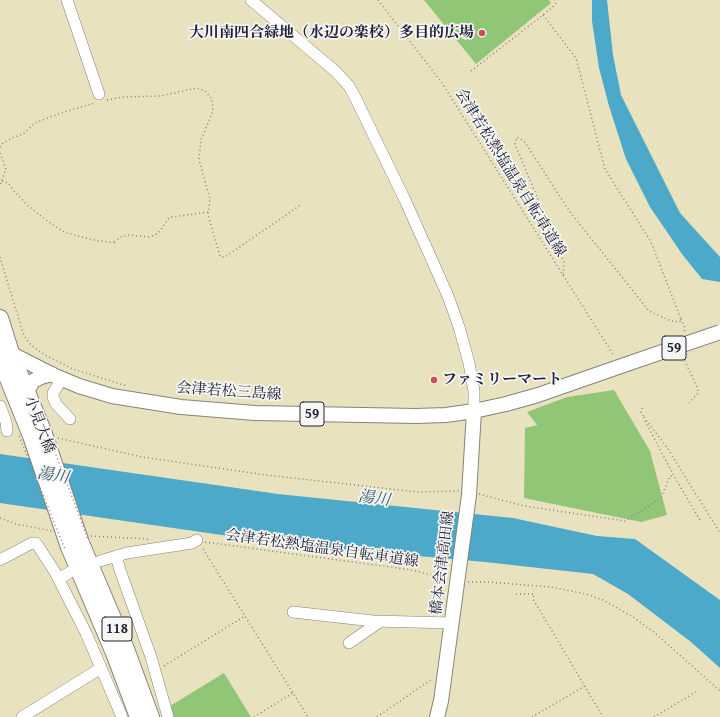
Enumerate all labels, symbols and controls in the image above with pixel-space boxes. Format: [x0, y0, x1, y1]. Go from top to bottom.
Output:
place label: 大川南四合緑地（水辺の楽校）多目的広場 [189, 24, 474, 42]
marker: 大川南四合緑地（水辺の楽校）多目的広場 [477, 28, 487, 38]
street label: 会津若松熱塩温泉自転車道線 [451, 86, 569, 260]
road number: 59 [662, 336, 686, 360]
place label: ファミリーマート [442, 371, 562, 389]
marker: ファミリーマート [429, 375, 439, 385]
street label: 会津若松三島線 [176, 379, 282, 405]
street label: 小見大橋 [20, 394, 58, 456]
road number: 59 [300, 402, 324, 426]
water label: 湯川 [36, 464, 70, 488]
water label: 湯川 [357, 487, 391, 511]
street label: 橋本会津高田線 [428, 510, 458, 616]
street label: 会津若松熱塩温泉自転車道線 [224, 527, 420, 571]
road number: 118 [102, 617, 132, 641]

